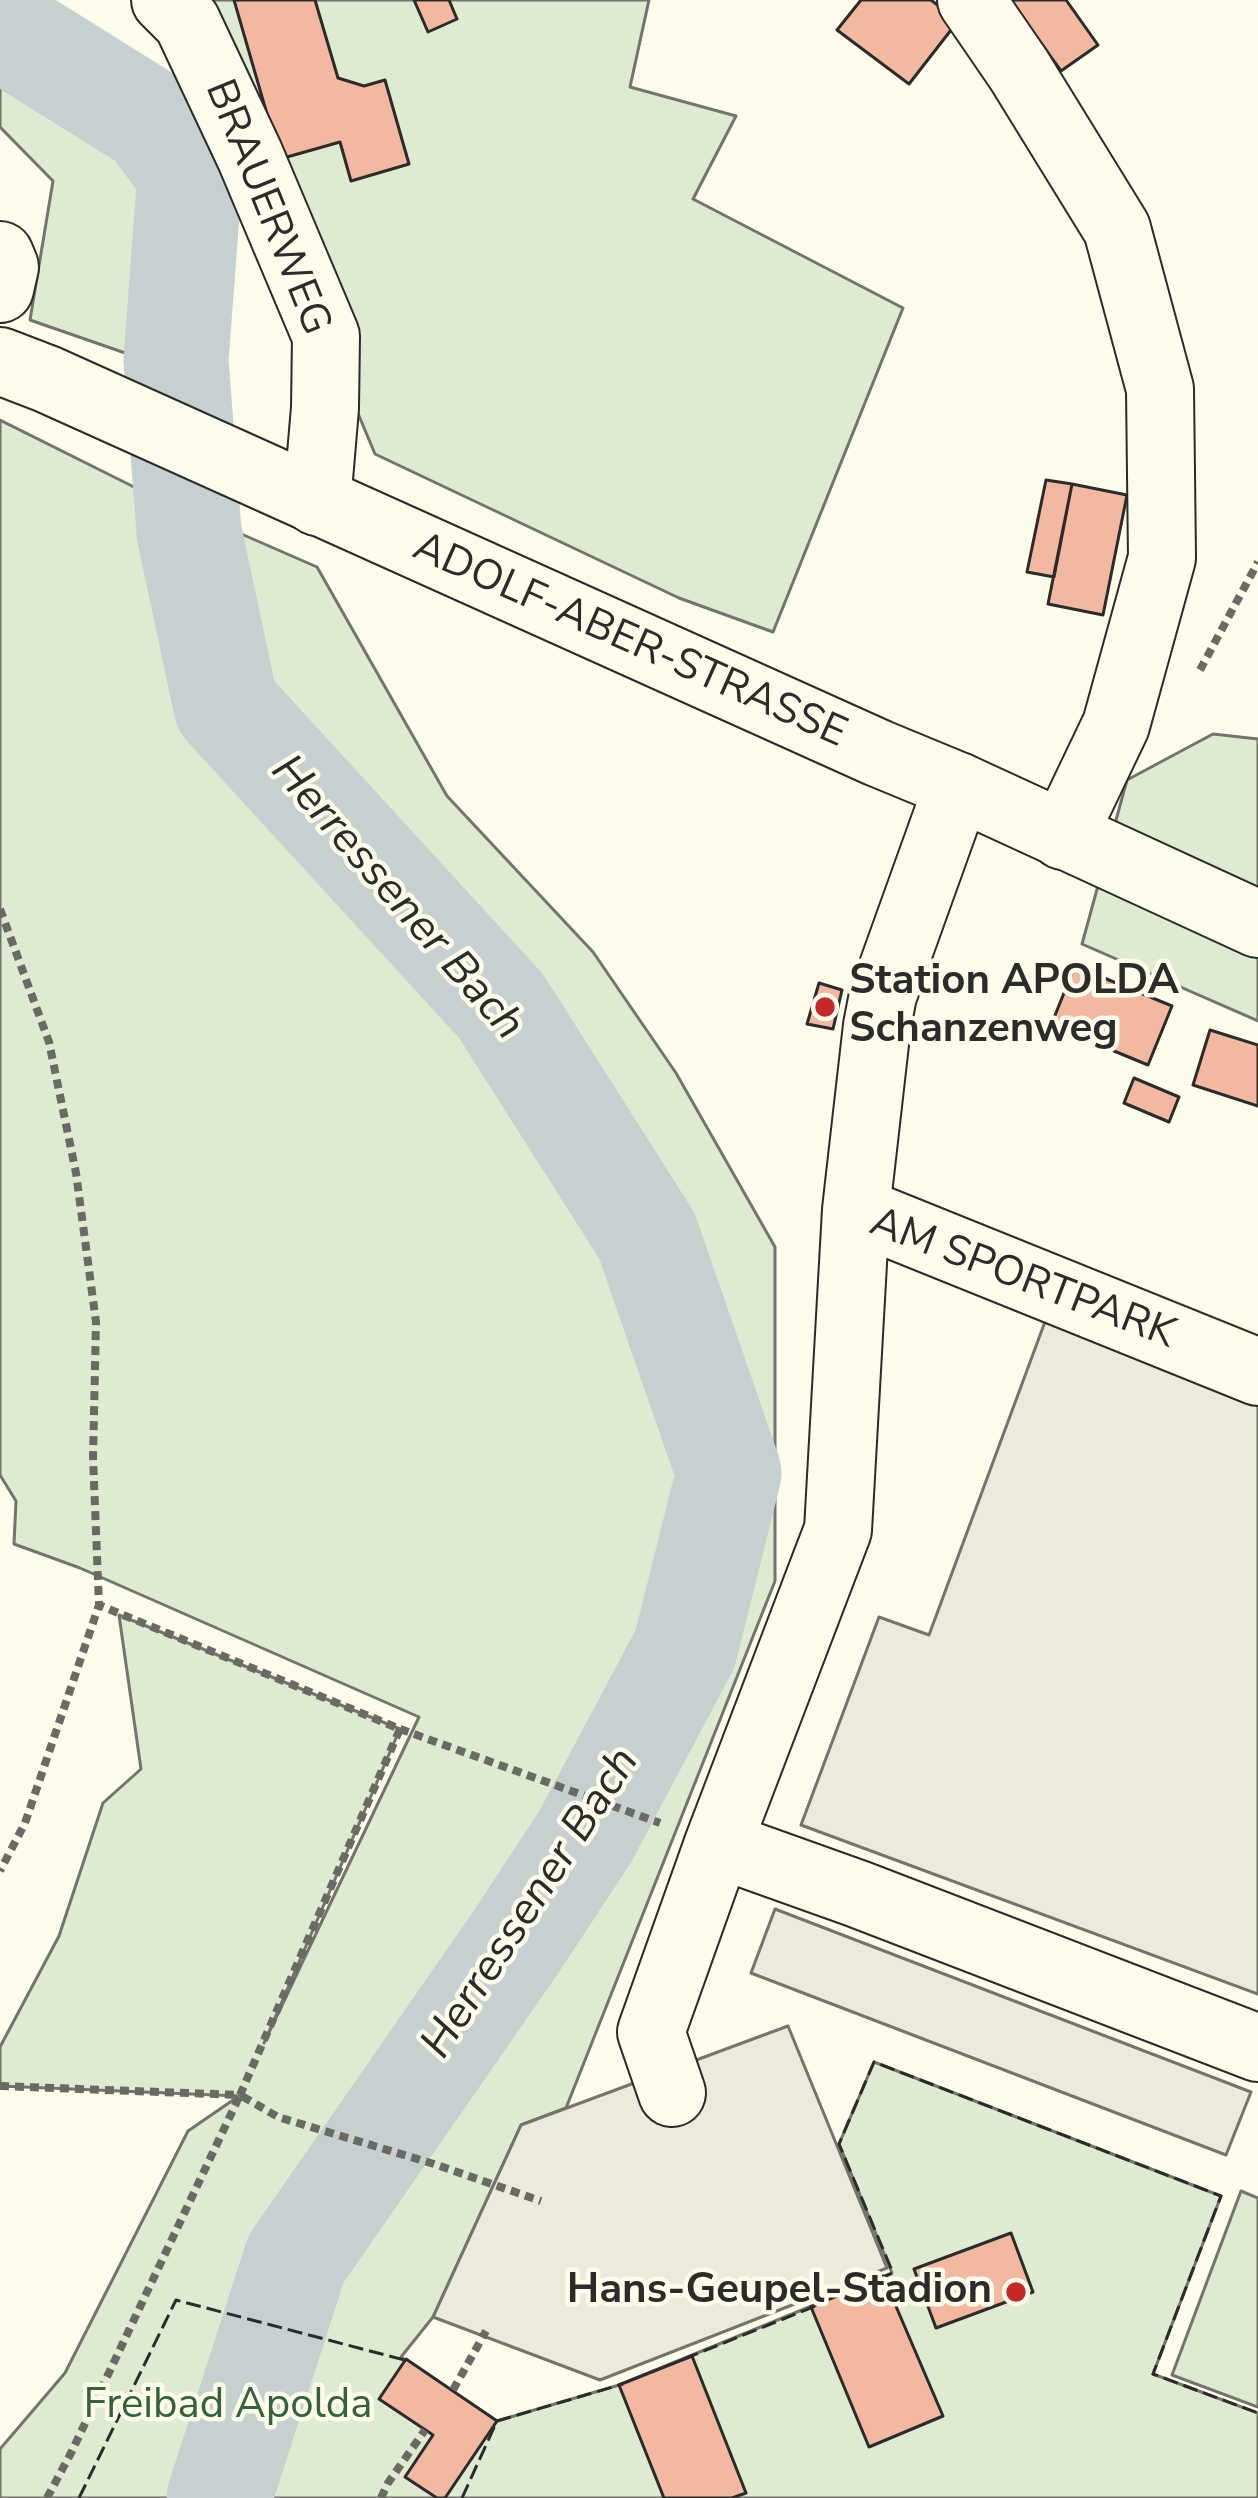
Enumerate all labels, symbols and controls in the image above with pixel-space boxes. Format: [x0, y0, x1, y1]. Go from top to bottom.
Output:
street label: BRAUERWEG [192, 73, 340, 343]
street label: ADOLF-ABER-STRASSE [405, 524, 853, 760]
water label: Herressener Bach [258, 746, 534, 1052]
place label: Station APOLDA Schanzenweg [849, 958, 1179, 1056]
marker: Station APOLDA Schanzenweg [812, 994, 838, 1020]
street label: AM SPORTPARK [862, 1199, 1182, 1361]
water label: Herressener Bach [412, 1739, 652, 2069]
place label: Hans-Geupel-Stadion [567, 2267, 992, 2317]
marker: Hans-Geupel-Stadion [1003, 2279, 1029, 2305]
park label: Freibad Apolda [84, 2382, 372, 2432]

